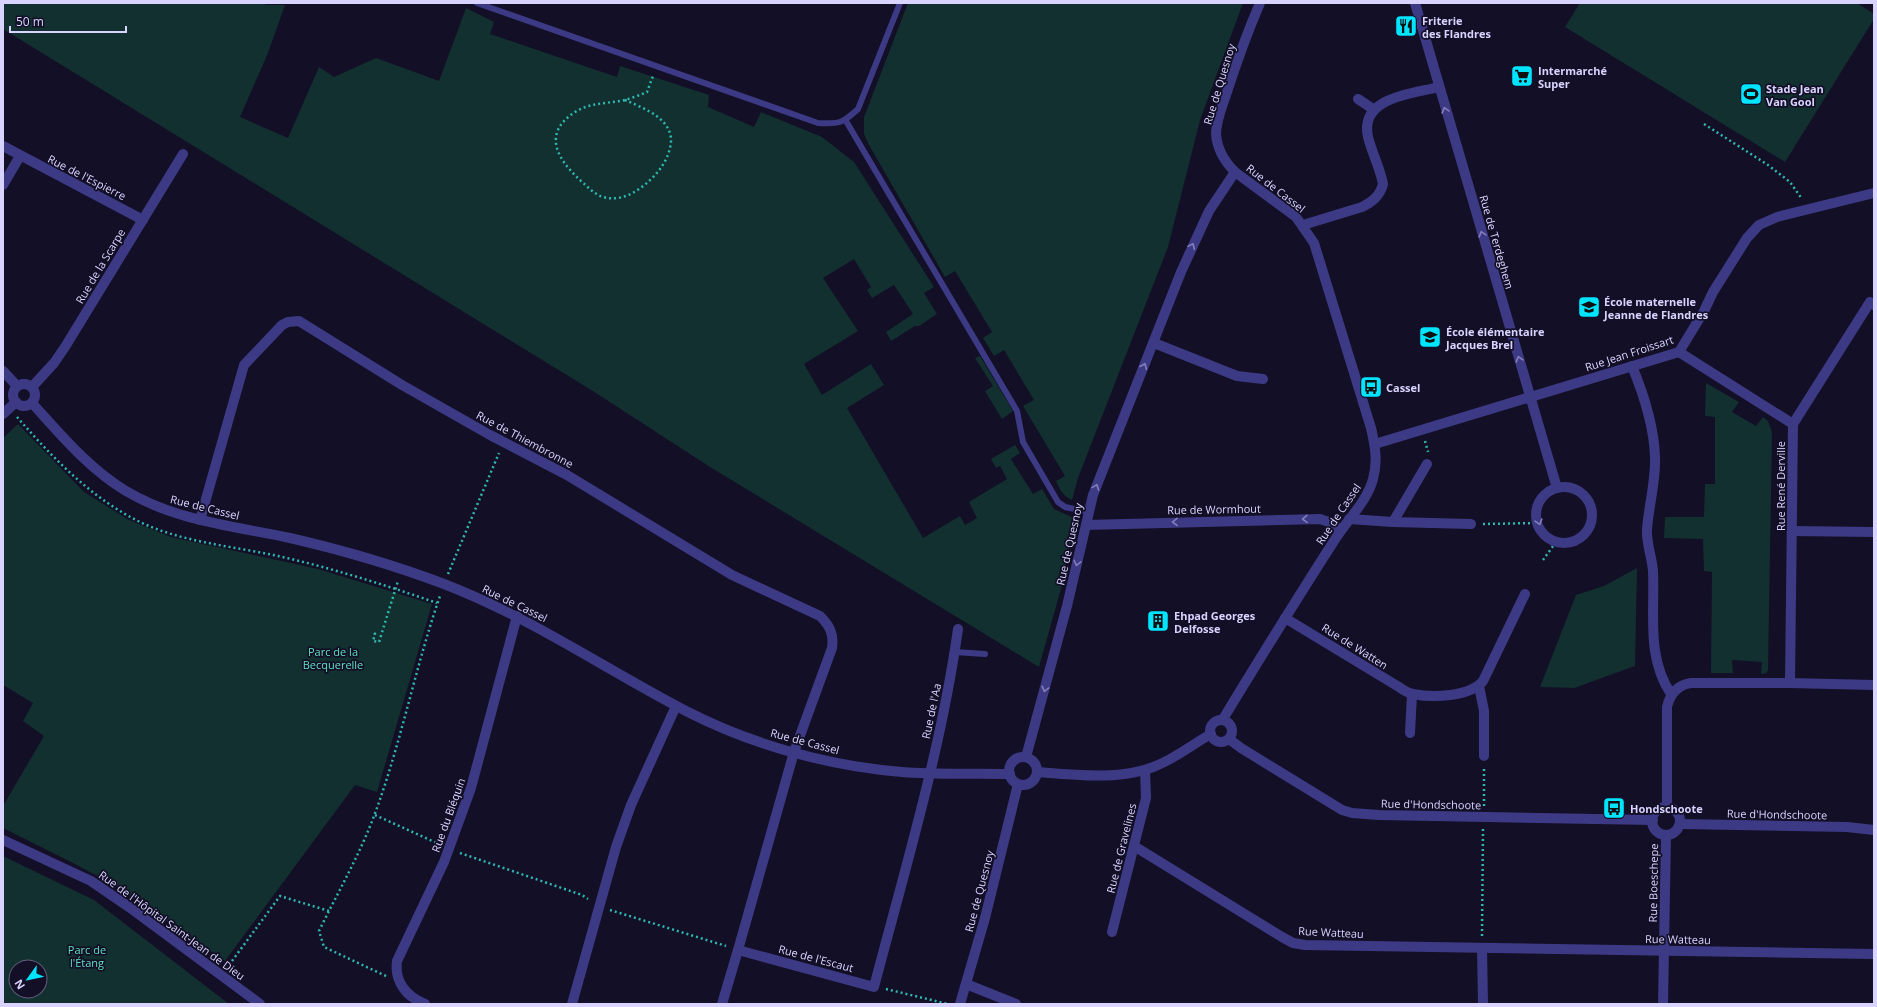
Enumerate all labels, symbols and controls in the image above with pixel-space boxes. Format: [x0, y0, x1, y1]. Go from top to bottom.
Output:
scale bar [10, 8, 126, 34]
text: 50 m [16, 13, 44, 30]
restaurant icon: Friterie des Flandres [1393, 13, 1419, 39]
place label: Friterie des Flandres [1422, 13, 1492, 41]
street label: Rue de Quesnoy [1200, 41, 1239, 126]
supermarket icon: Intermarché Super [1509, 63, 1535, 89]
place label: Intermarché Super [1538, 63, 1607, 91]
sports icon: Stade Jean Van Gool [1738, 81, 1764, 107]
place label: Stade Jean Van Gool [1766, 81, 1824, 109]
one-way arrow [1441, 106, 1450, 113]
street label: Rue de l'Espierre [45, 151, 129, 203]
street label: Rue de Cassel [1243, 160, 1309, 216]
street label: Rue de Terdeghem [1476, 193, 1518, 291]
street label: Rue de la Scarpe [72, 226, 128, 306]
one-way arrow [1478, 231, 1487, 238]
one-way arrow [1187, 242, 1195, 250]
school or university icon: École maternelle Jeanne de Flandres [1576, 294, 1602, 320]
place label: École maternelle Jeanne de Flandres [1603, 294, 1709, 322]
school or university icon: École élémentaire Jacques Brel [1417, 324, 1443, 350]
place label: École élémentaire Jacques Brel [1445, 324, 1545, 352]
street label: Rue Jean Froissart [1583, 332, 1675, 374]
one-way arrow [1515, 356, 1524, 363]
one-way arrow [1139, 363, 1147, 370]
bus stop icon: Cassel [1358, 374, 1384, 400]
place label: Cassel [1386, 380, 1420, 395]
street label: Rue de Thiembronne [474, 407, 576, 471]
street label: Rue René Derville [1773, 441, 1788, 531]
street label: Rue de Cassel [1312, 480, 1364, 548]
one-way arrow [1091, 484, 1100, 491]
street label: Rue de Cassel [169, 491, 241, 523]
street label: Rue de Quesnoy [1052, 501, 1086, 587]
street label: Rue de Wormhout [1167, 501, 1261, 517]
one-way arrow [1302, 515, 1308, 523]
one-way arrow [1172, 518, 1178, 527]
one-way arrow [1534, 519, 1542, 526]
one-way arrow [1073, 559, 1081, 566]
street label: Rue de Cassel [480, 581, 550, 625]
building icon: Ehpad Georges Delfosse [1145, 608, 1171, 634]
place label: Ehpad Georges Delfosse [1174, 608, 1256, 636]
street label: Rue de Watten [1319, 620, 1391, 672]
park label: Parc de la Becquerelle [303, 644, 363, 672]
street label: Rue de l'Aa [918, 682, 944, 740]
one-way arrow [1041, 685, 1049, 692]
street label: Rue de Cassel [769, 725, 841, 757]
street label: Rue du Bléquin [428, 776, 468, 854]
bus stop icon: Hondschoote [1601, 795, 1627, 821]
street label: Rue d'Hondschoote [1381, 796, 1481, 812]
street label: Rue de Gravelines [1103, 801, 1139, 895]
place label: Hondschoote [1630, 801, 1703, 816]
street label: Rue d'Hondschoote [1727, 806, 1827, 822]
street label: Rue Boeschepe [1645, 843, 1661, 923]
street label: Rue de Quesnoy [961, 848, 997, 933]
street label: Rue de l'Hôpital Saint-Jean de Dieu [96, 867, 248, 983]
street label: Rue Watteau [1298, 923, 1364, 941]
street label: Rue Watteau [1645, 931, 1711, 947]
street label: Rue de l'Escaut [777, 941, 855, 975]
park label: Parc de l'Étang [68, 942, 106, 970]
north arrow [8, 959, 48, 999]
text: N [10, 977, 28, 993]

